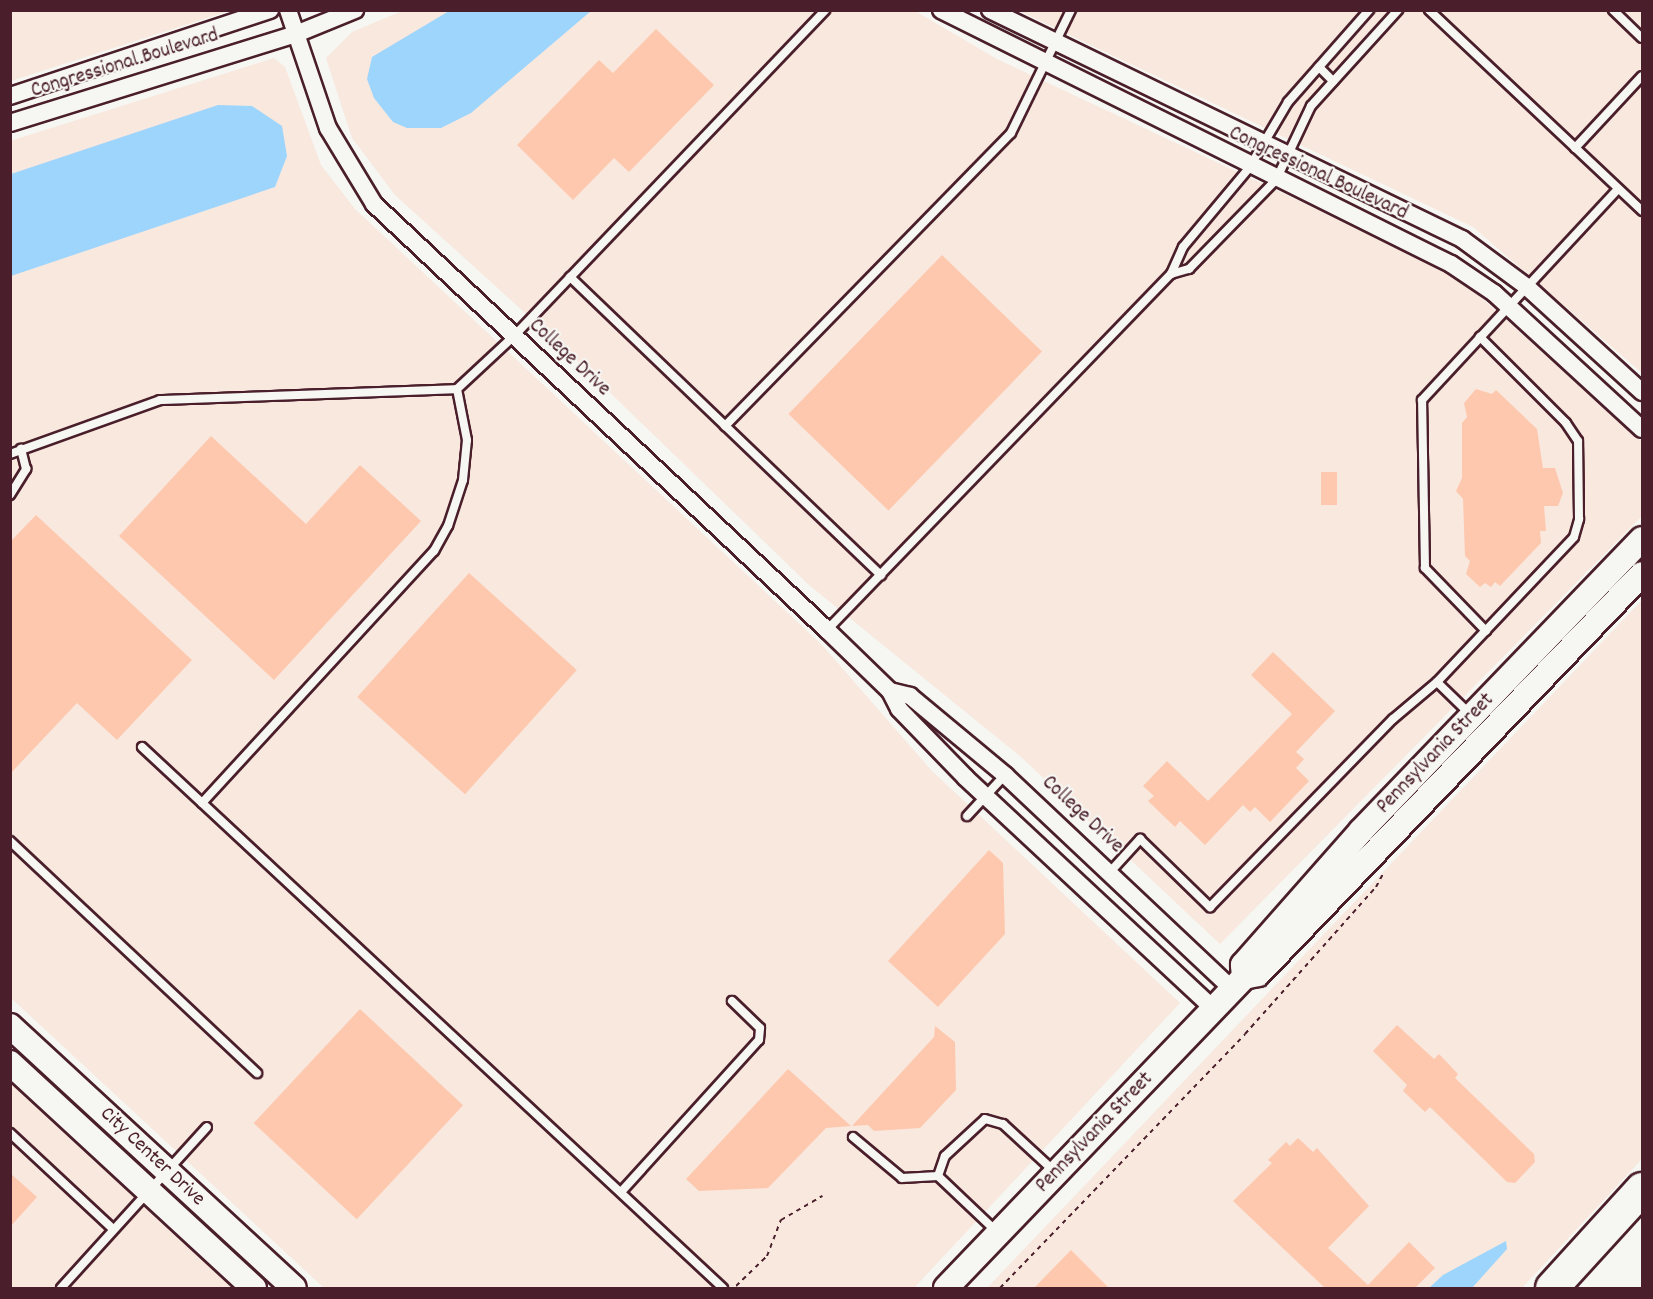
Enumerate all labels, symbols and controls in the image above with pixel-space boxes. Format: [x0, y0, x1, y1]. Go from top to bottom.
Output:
street label: Congressional Boulevard [28, 23, 222, 105]
street label: Congressional Boulevard [1224, 121, 1412, 227]
street label: College Drive [523, 314, 615, 402]
street label: Pennsylvania Street [1372, 688, 1500, 820]
street label: College Drive [1036, 771, 1128, 859]
street label: Pennsylvania Street [1031, 1067, 1159, 1199]
street label: City Center Drive [94, 1102, 210, 1212]

